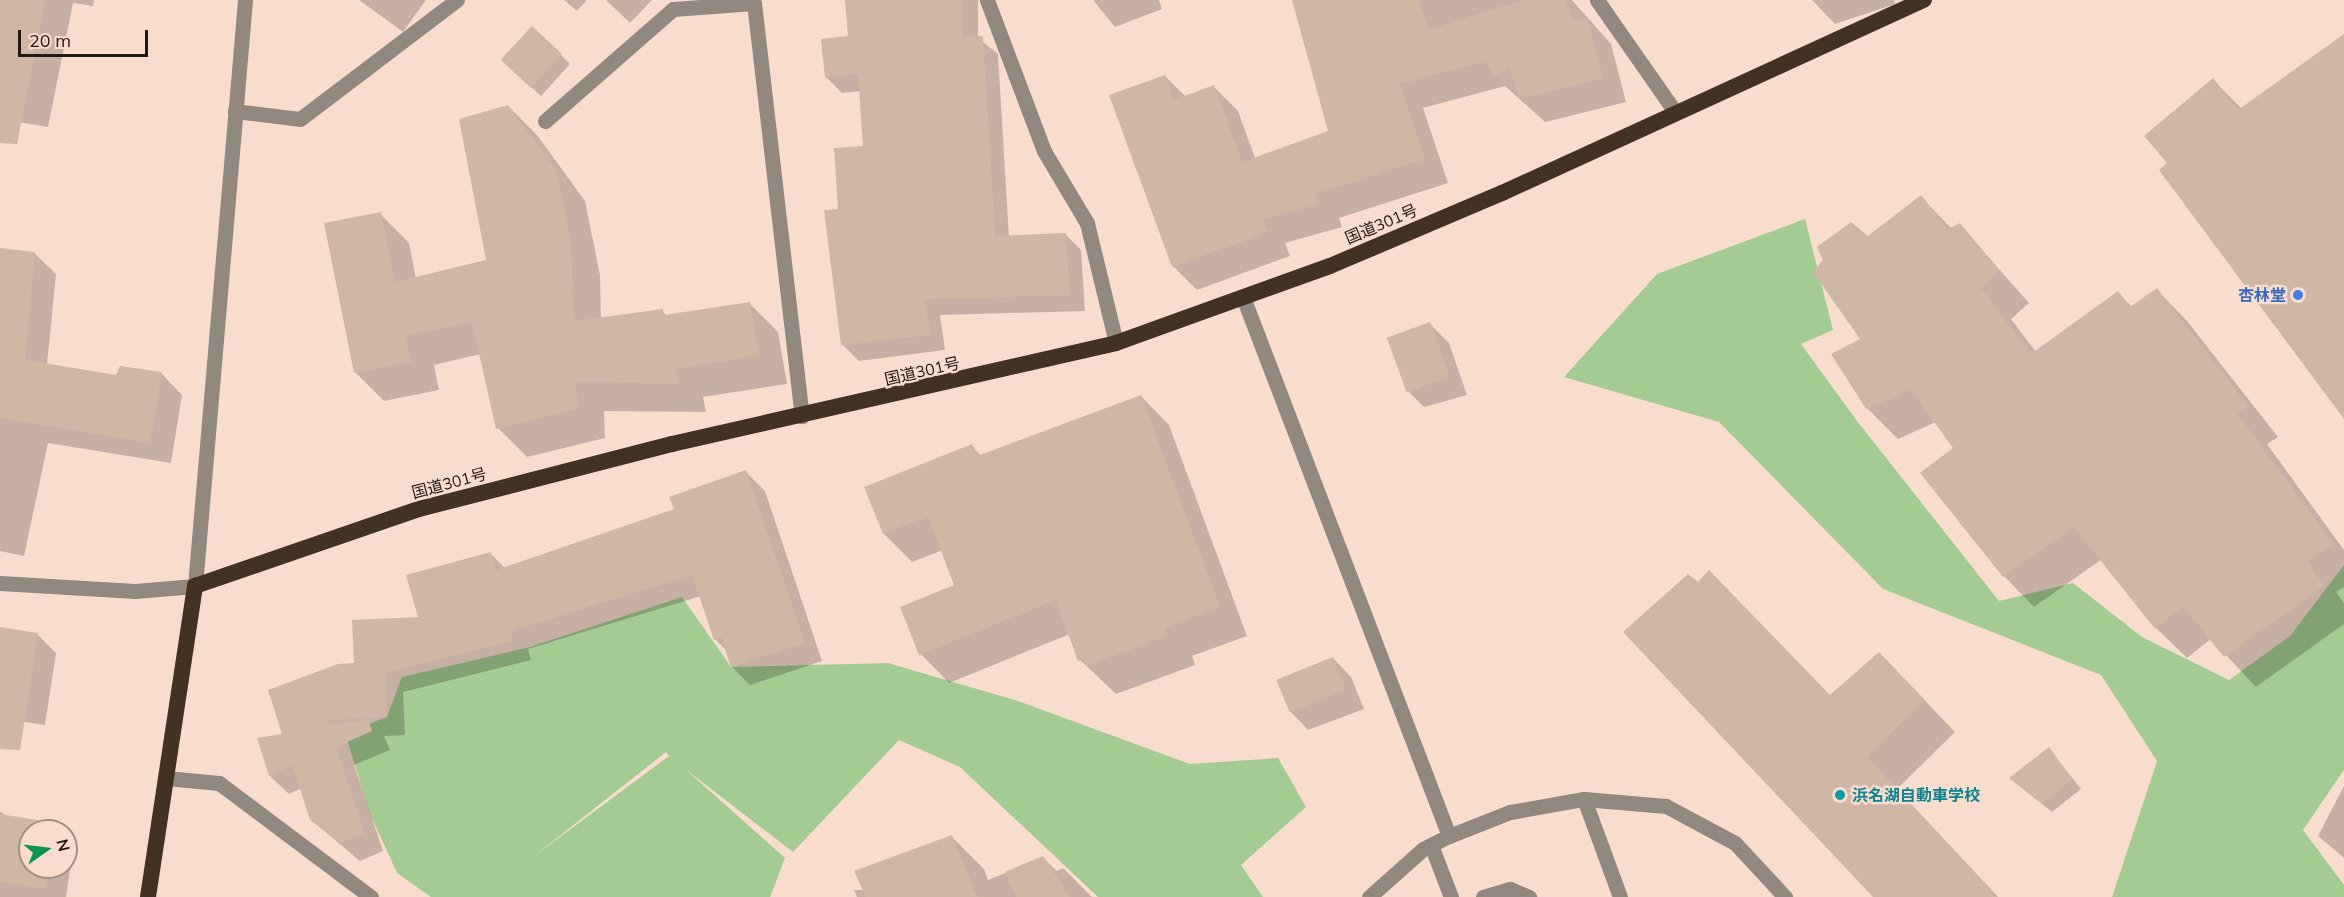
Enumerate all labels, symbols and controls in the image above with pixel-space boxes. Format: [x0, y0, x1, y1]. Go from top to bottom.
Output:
scale bar [21, 18, 152, 56]
text: 20 m [29, 29, 71, 52]
street label: 国道301号 [1342, 200, 1420, 248]
place label: 杏林堂 [2238, 285, 2286, 305]
marker: 杏林堂 [2291, 288, 2305, 302]
street label: 国道301号 [882, 353, 962, 389]
street label: 国道301号 [409, 464, 489, 502]
place label: 浜名湖自動車学校 [1852, 785, 1980, 805]
marker: 浜名湖自動車学校 [1833, 788, 1847, 802]
north arrow [18, 819, 78, 879]
text: N [52, 837, 75, 853]

